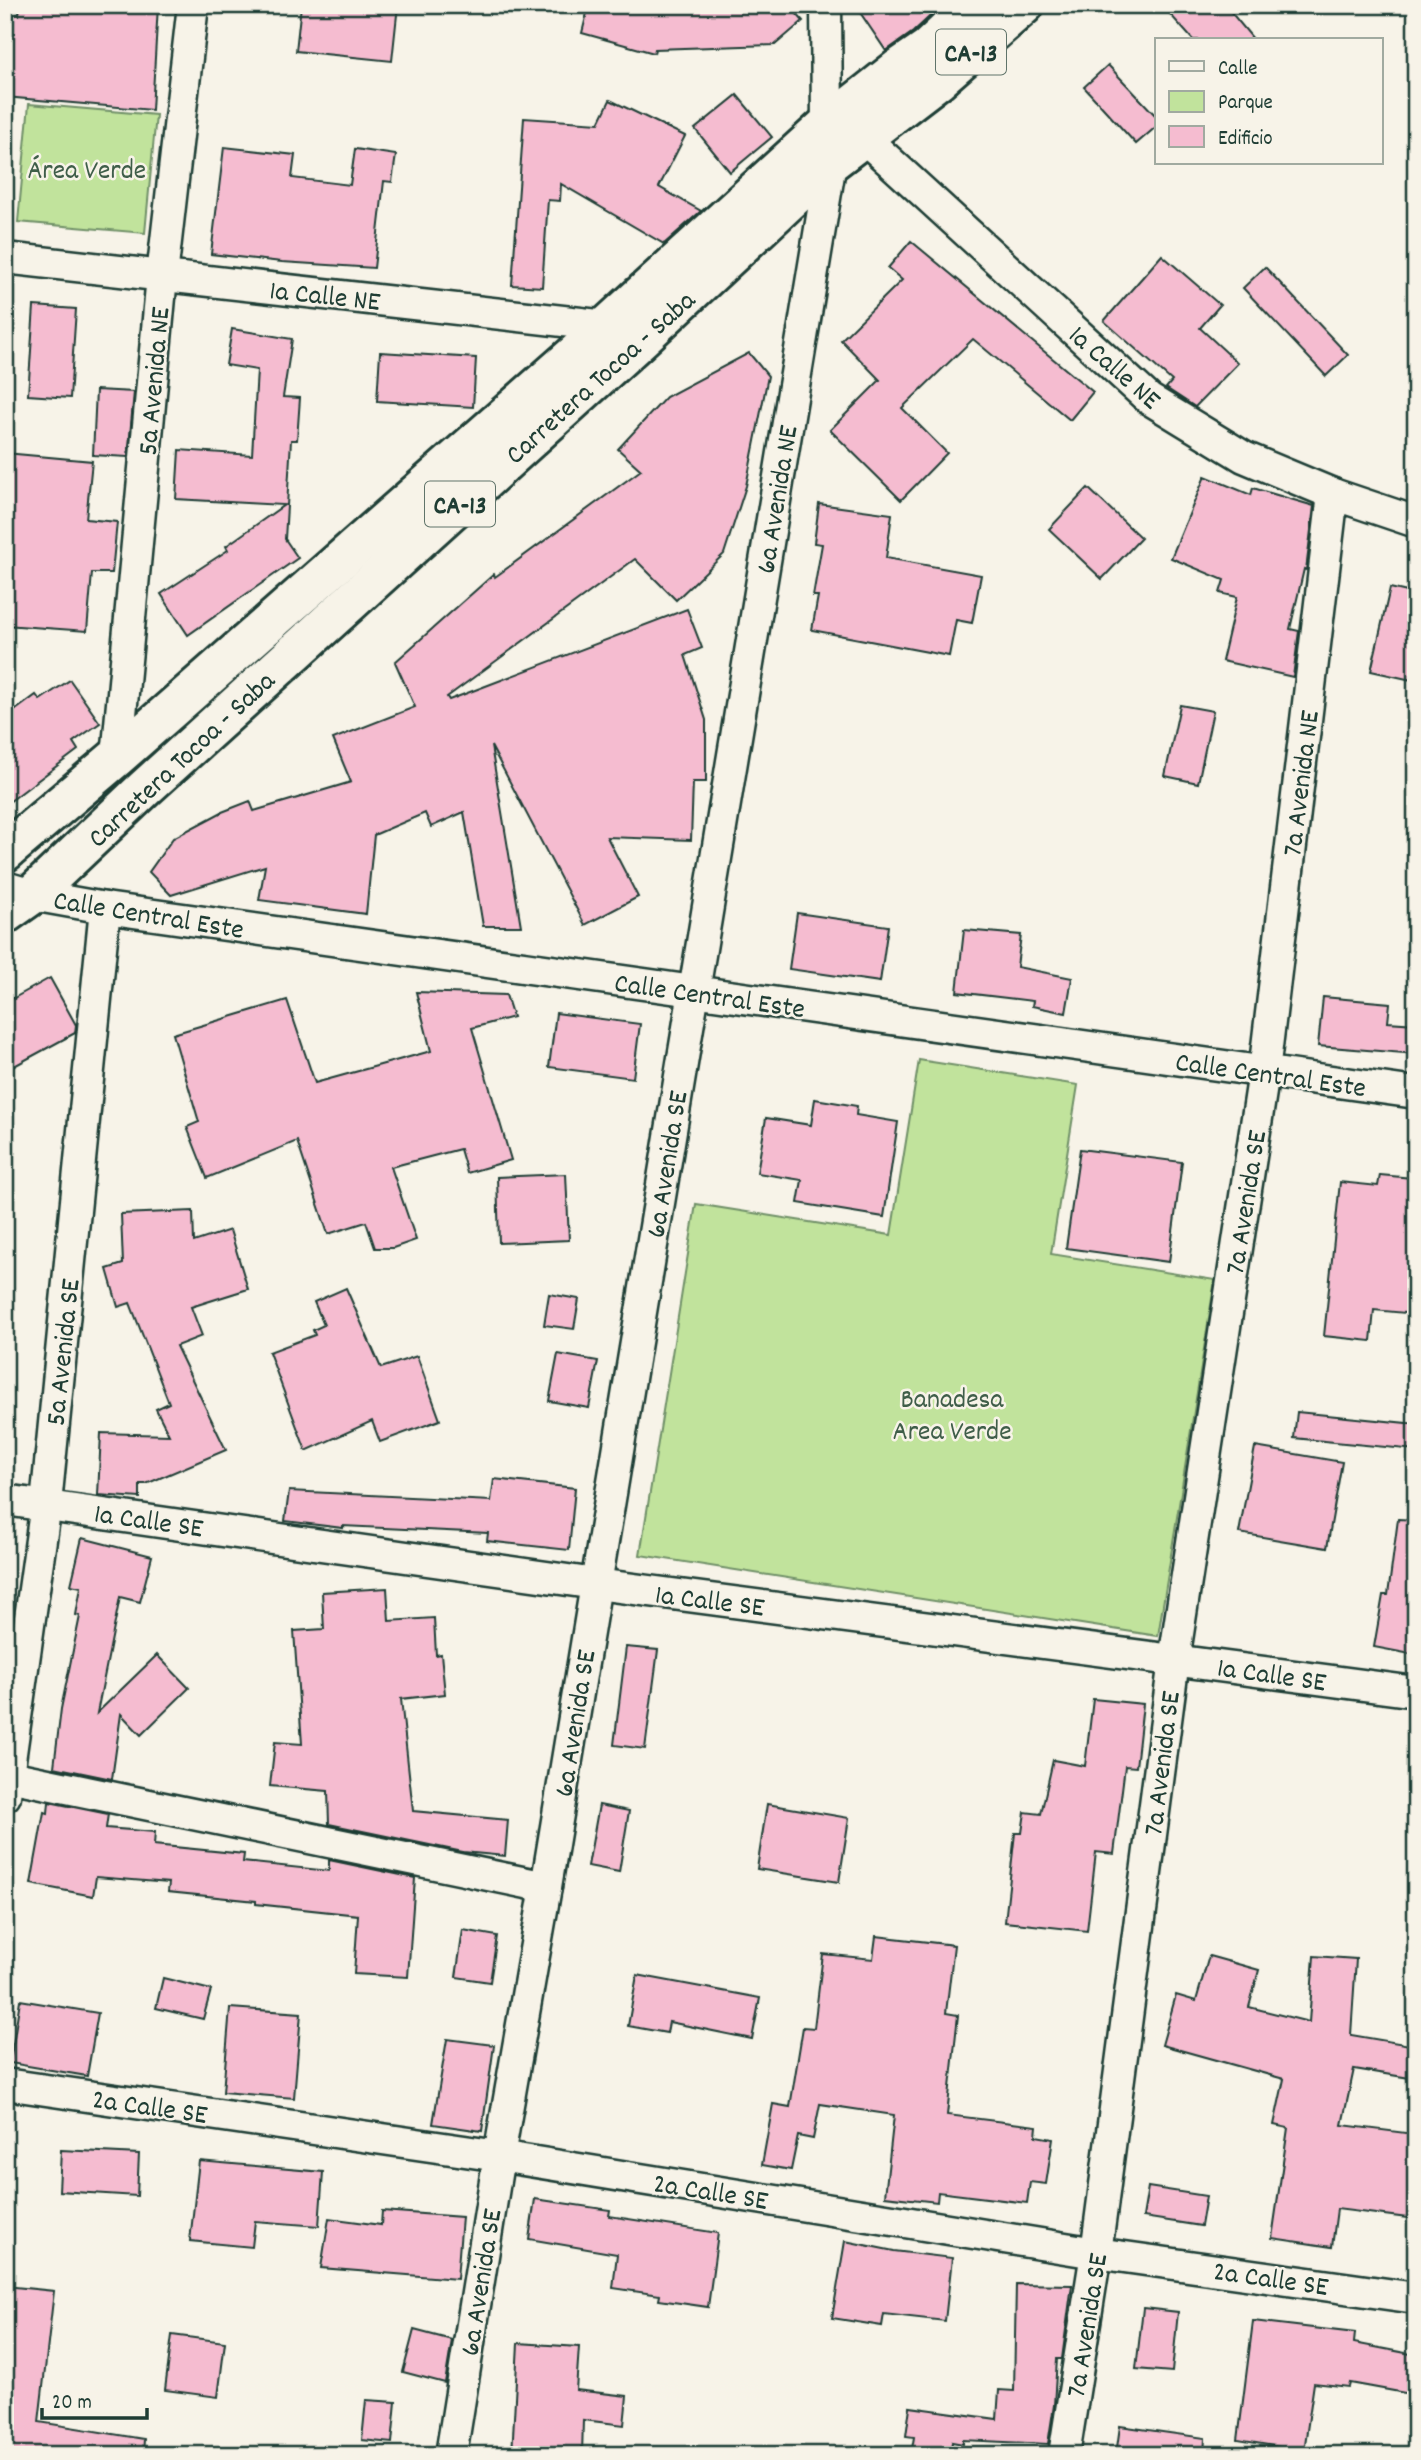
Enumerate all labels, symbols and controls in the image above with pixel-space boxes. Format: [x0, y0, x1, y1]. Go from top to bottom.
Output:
road number: CA-13 [936, 30, 1006, 74]
legend [1155, 38, 1382, 164]
text: Calle [1218, 55, 1257, 85]
text: Parque [1218, 89, 1273, 119]
text: Edificio [1218, 125, 1273, 155]
park label: Área Verde [28, 153, 146, 193]
street label: 1a Calle NE [267, 273, 382, 325]
street label: Carretera Tocoa - Saba [498, 283, 707, 476]
street label: 5a Avenida NE [131, 305, 183, 457]
street label: 1a Calle NE [1058, 318, 1168, 422]
street label: 6a Avenida NE [748, 422, 811, 577]
road number: CA-13 [425, 482, 495, 526]
street label: Carretera Tocoa - Saba [81, 663, 287, 859]
street label: 7a Avenida NE [1275, 708, 1333, 859]
street label: Calle Central Este [50, 883, 246, 953]
street label: Calle Central Este [611, 966, 807, 1032]
street label: Calle Central Este [1172, 1045, 1368, 1111]
street label: 6a Avenida SE [639, 1088, 701, 1241]
street label: 7a Avenida SE [1218, 1128, 1280, 1278]
street label: 5a Avenida SE [38, 1277, 94, 1428]
park label: Banadesa Area Verde [892, 1382, 1012, 1454]
street label: 1a Calle SE [91, 1497, 206, 1551]
street label: 1a Calle SE [652, 1577, 767, 1631]
street label: 6a Avenida SE [547, 1647, 609, 1800]
street label: 1a Calle SE [1214, 1651, 1329, 1705]
street label: 7a Avenida SE [1136, 1689, 1194, 1838]
street label: 2a Calle SE [89, 2082, 210, 2138]
street label: 2a Calle SE [650, 2166, 771, 2224]
street label: 6a Avenida SE [453, 2206, 515, 2359]
street label: 7a Avenida SE [1059, 2251, 1121, 2401]
street label: 2a Calle SE [1210, 2254, 1331, 2310]
scale bar [42, 2376, 147, 2420]
text: 20 m [52, 2389, 92, 2419]

